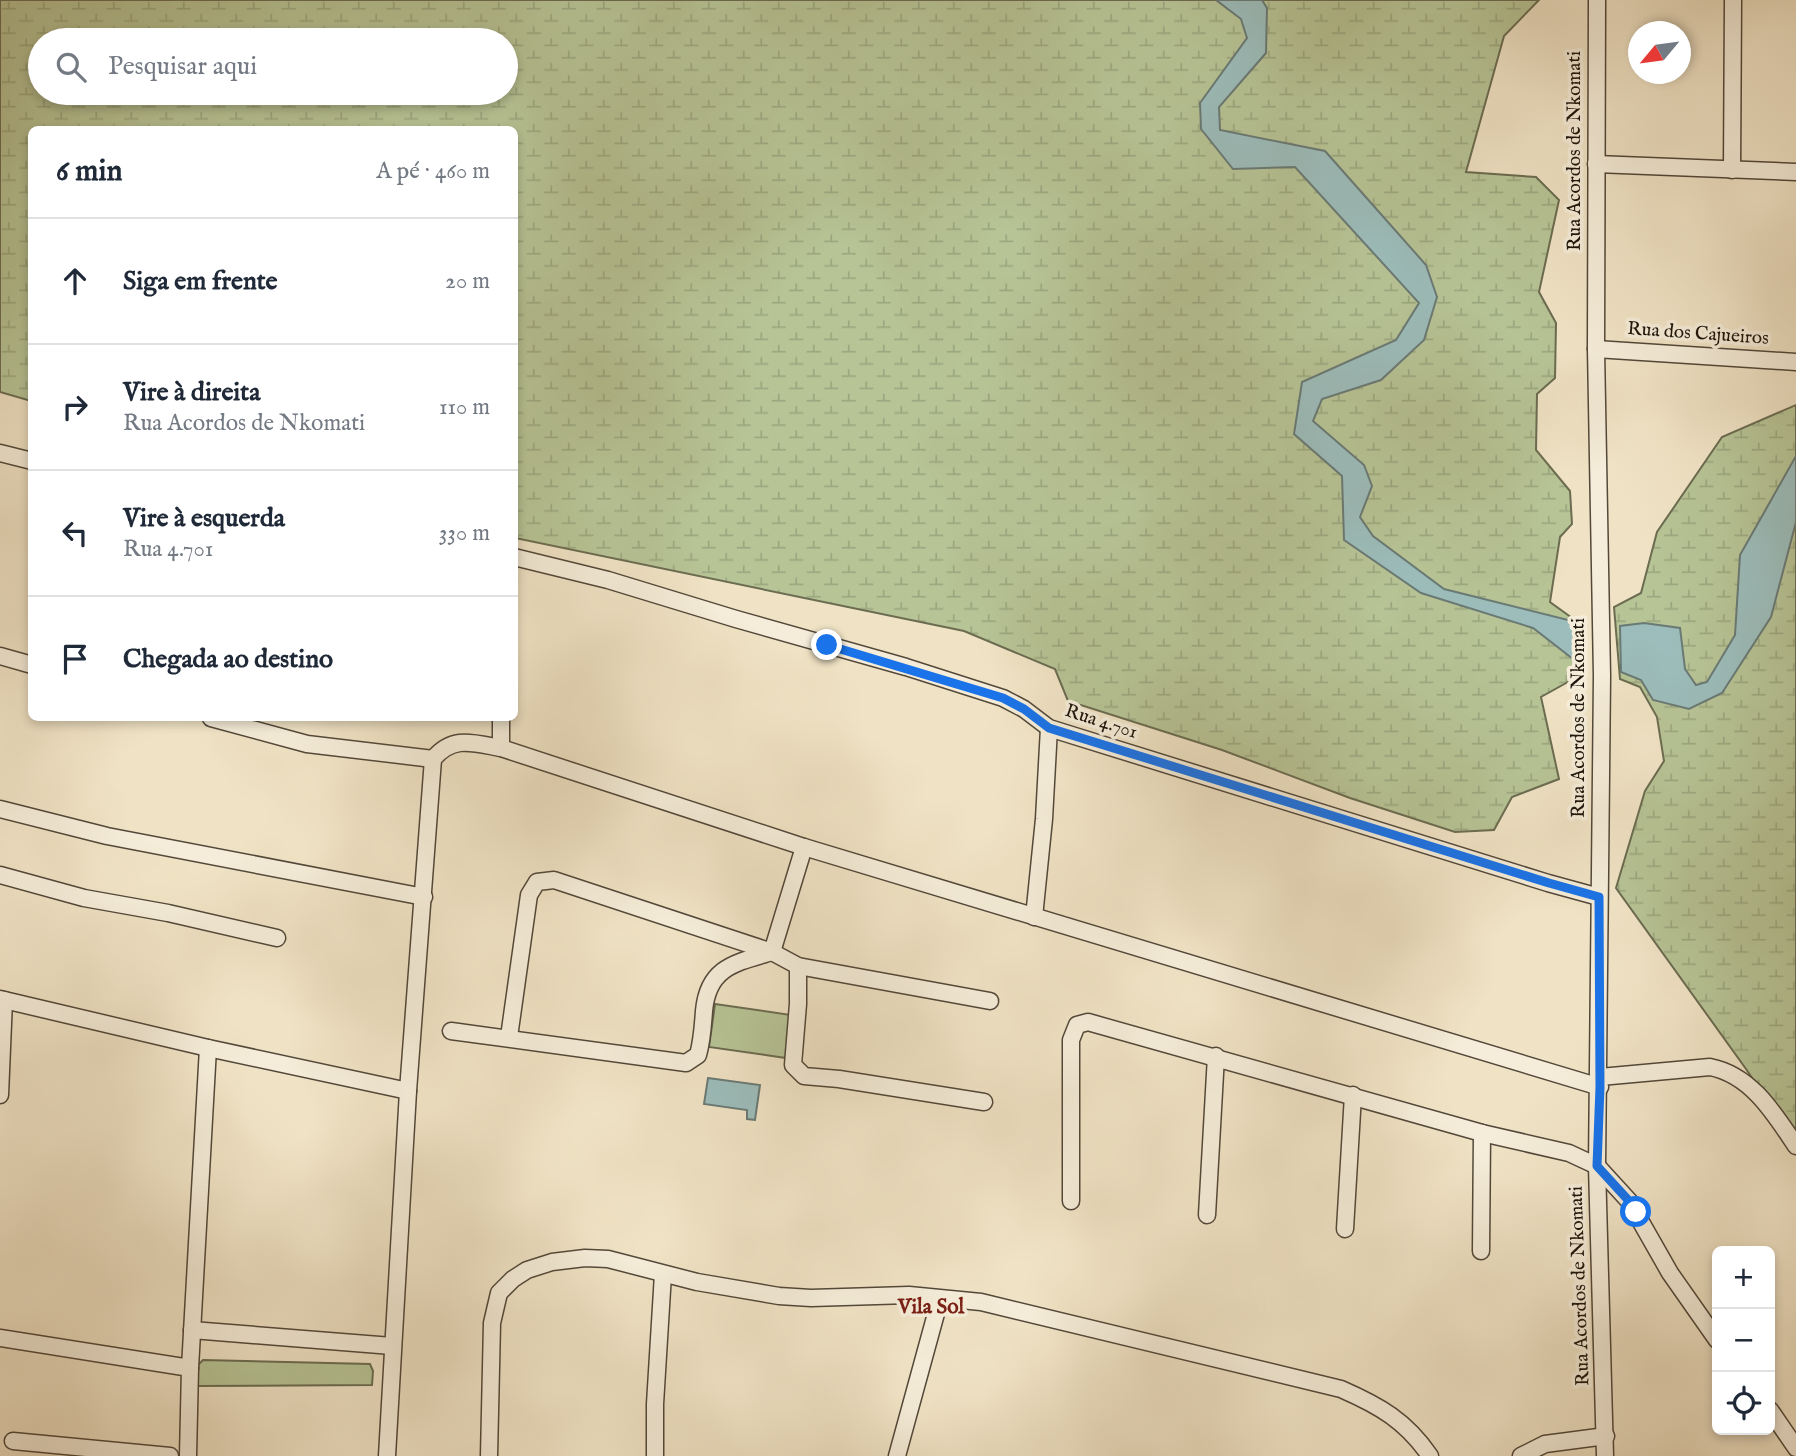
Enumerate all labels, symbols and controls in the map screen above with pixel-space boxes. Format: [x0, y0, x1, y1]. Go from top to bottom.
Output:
north arrow [1628, 21, 1691, 84]
search box [28, 28, 518, 105]
icon: search [52, 48, 90, 86]
text: Pesquisar aqui [108, 50, 257, 83]
street label: Rua Acordos de Nkomati [1563, 51, 1587, 251]
text: 6 min [56, 153, 122, 191]
text: A pé · 460 m [376, 157, 490, 186]
icon: ahead [56, 262, 94, 300]
text: Siga em frente [123, 265, 278, 298]
text: 20 m [445, 267, 490, 296]
street label: Rua dos Cajueiros [1627, 317, 1769, 351]
text: Vire à direita [123, 376, 260, 409]
icon: right [56, 388, 94, 426]
text: 110 m [439, 393, 490, 422]
text: Rua Acordos de Nkomati [123, 409, 365, 438]
text: Vire à esquerda [123, 502, 285, 535]
icon: left [56, 514, 94, 552]
text: 330 m [439, 519, 490, 548]
text: Rua 4.701 [123, 535, 213, 564]
street label: Rua Acordos de Nkomati [1567, 618, 1591, 818]
route end [811, 629, 842, 660]
icon: arrive [56, 640, 94, 678]
text: Chegada ao destino [123, 643, 333, 676]
street label: Rua 4.701 [1062, 699, 1140, 745]
street label: Rua Acordos de Nkomati [1565, 1186, 1595, 1386]
route start [1620, 1196, 1651, 1227]
map controls [1712, 1246, 1775, 1435]
button: + [1712, 1246, 1775, 1309]
district label: Vila Sol [897, 1294, 965, 1321]
button: − [1712, 1309, 1775, 1372]
button: locate [1712, 1372, 1775, 1435]

